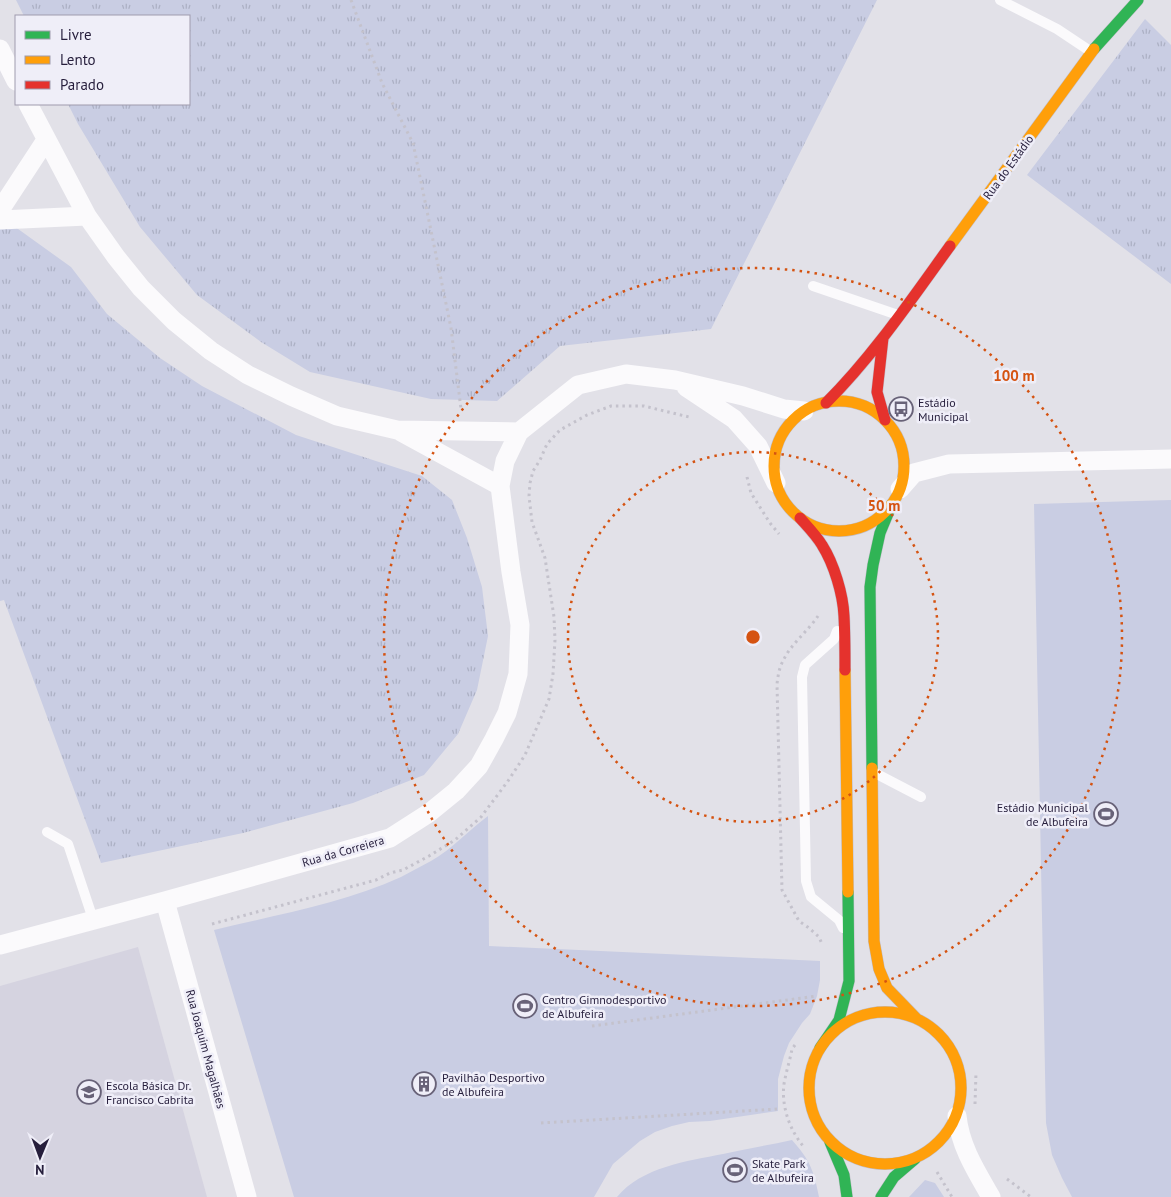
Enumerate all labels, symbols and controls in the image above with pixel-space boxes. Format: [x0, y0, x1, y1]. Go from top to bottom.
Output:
legend [15, 15, 190, 105]
text: Livre [60, 25, 92, 44]
text: Lento [60, 50, 96, 69]
text: Parado [60, 75, 104, 94]
street label: Rua do Estádio [979, 132, 1037, 202]
text: 100 m [993, 366, 1035, 385]
place label: Estádio Municipal [918, 395, 969, 424]
bus stop icon: Estádio Municipal [888, 396, 914, 422]
text: 50 m [868, 496, 900, 515]
centre of rings [744, 628, 762, 646]
place label: Estádio Municipal de Albufeira [997, 800, 1088, 829]
sports icon: Estádio Municipal de Albufeira [1093, 801, 1119, 827]
street label: Rua da Correiera [300, 832, 386, 870]
street label: Rua Joaquim Magalhães [183, 988, 229, 1110]
place label: Centro Gimnodesportivo de Albufeira [542, 992, 667, 1021]
sports icon: Centro Gimnodesportivo de Albufeira [512, 993, 538, 1019]
place label: Pavilhão Desportivo de Albufeira [442, 1070, 545, 1099]
building icon: Pavilhão Desportivo de Albufeira [411, 1071, 437, 1097]
place label: Escola Básica Dr. Francisco Cabrita [106, 1078, 194, 1107]
school or university icon: Escola Básica Dr. Francisco Cabrita [76, 1079, 102, 1105]
north arrow [15, 1132, 65, 1182]
place label: Skate Park de Albufeira [752, 1156, 814, 1185]
sports icon: Skate Park de Albufeira [722, 1157, 748, 1183]
text: N [35, 1161, 45, 1179]

